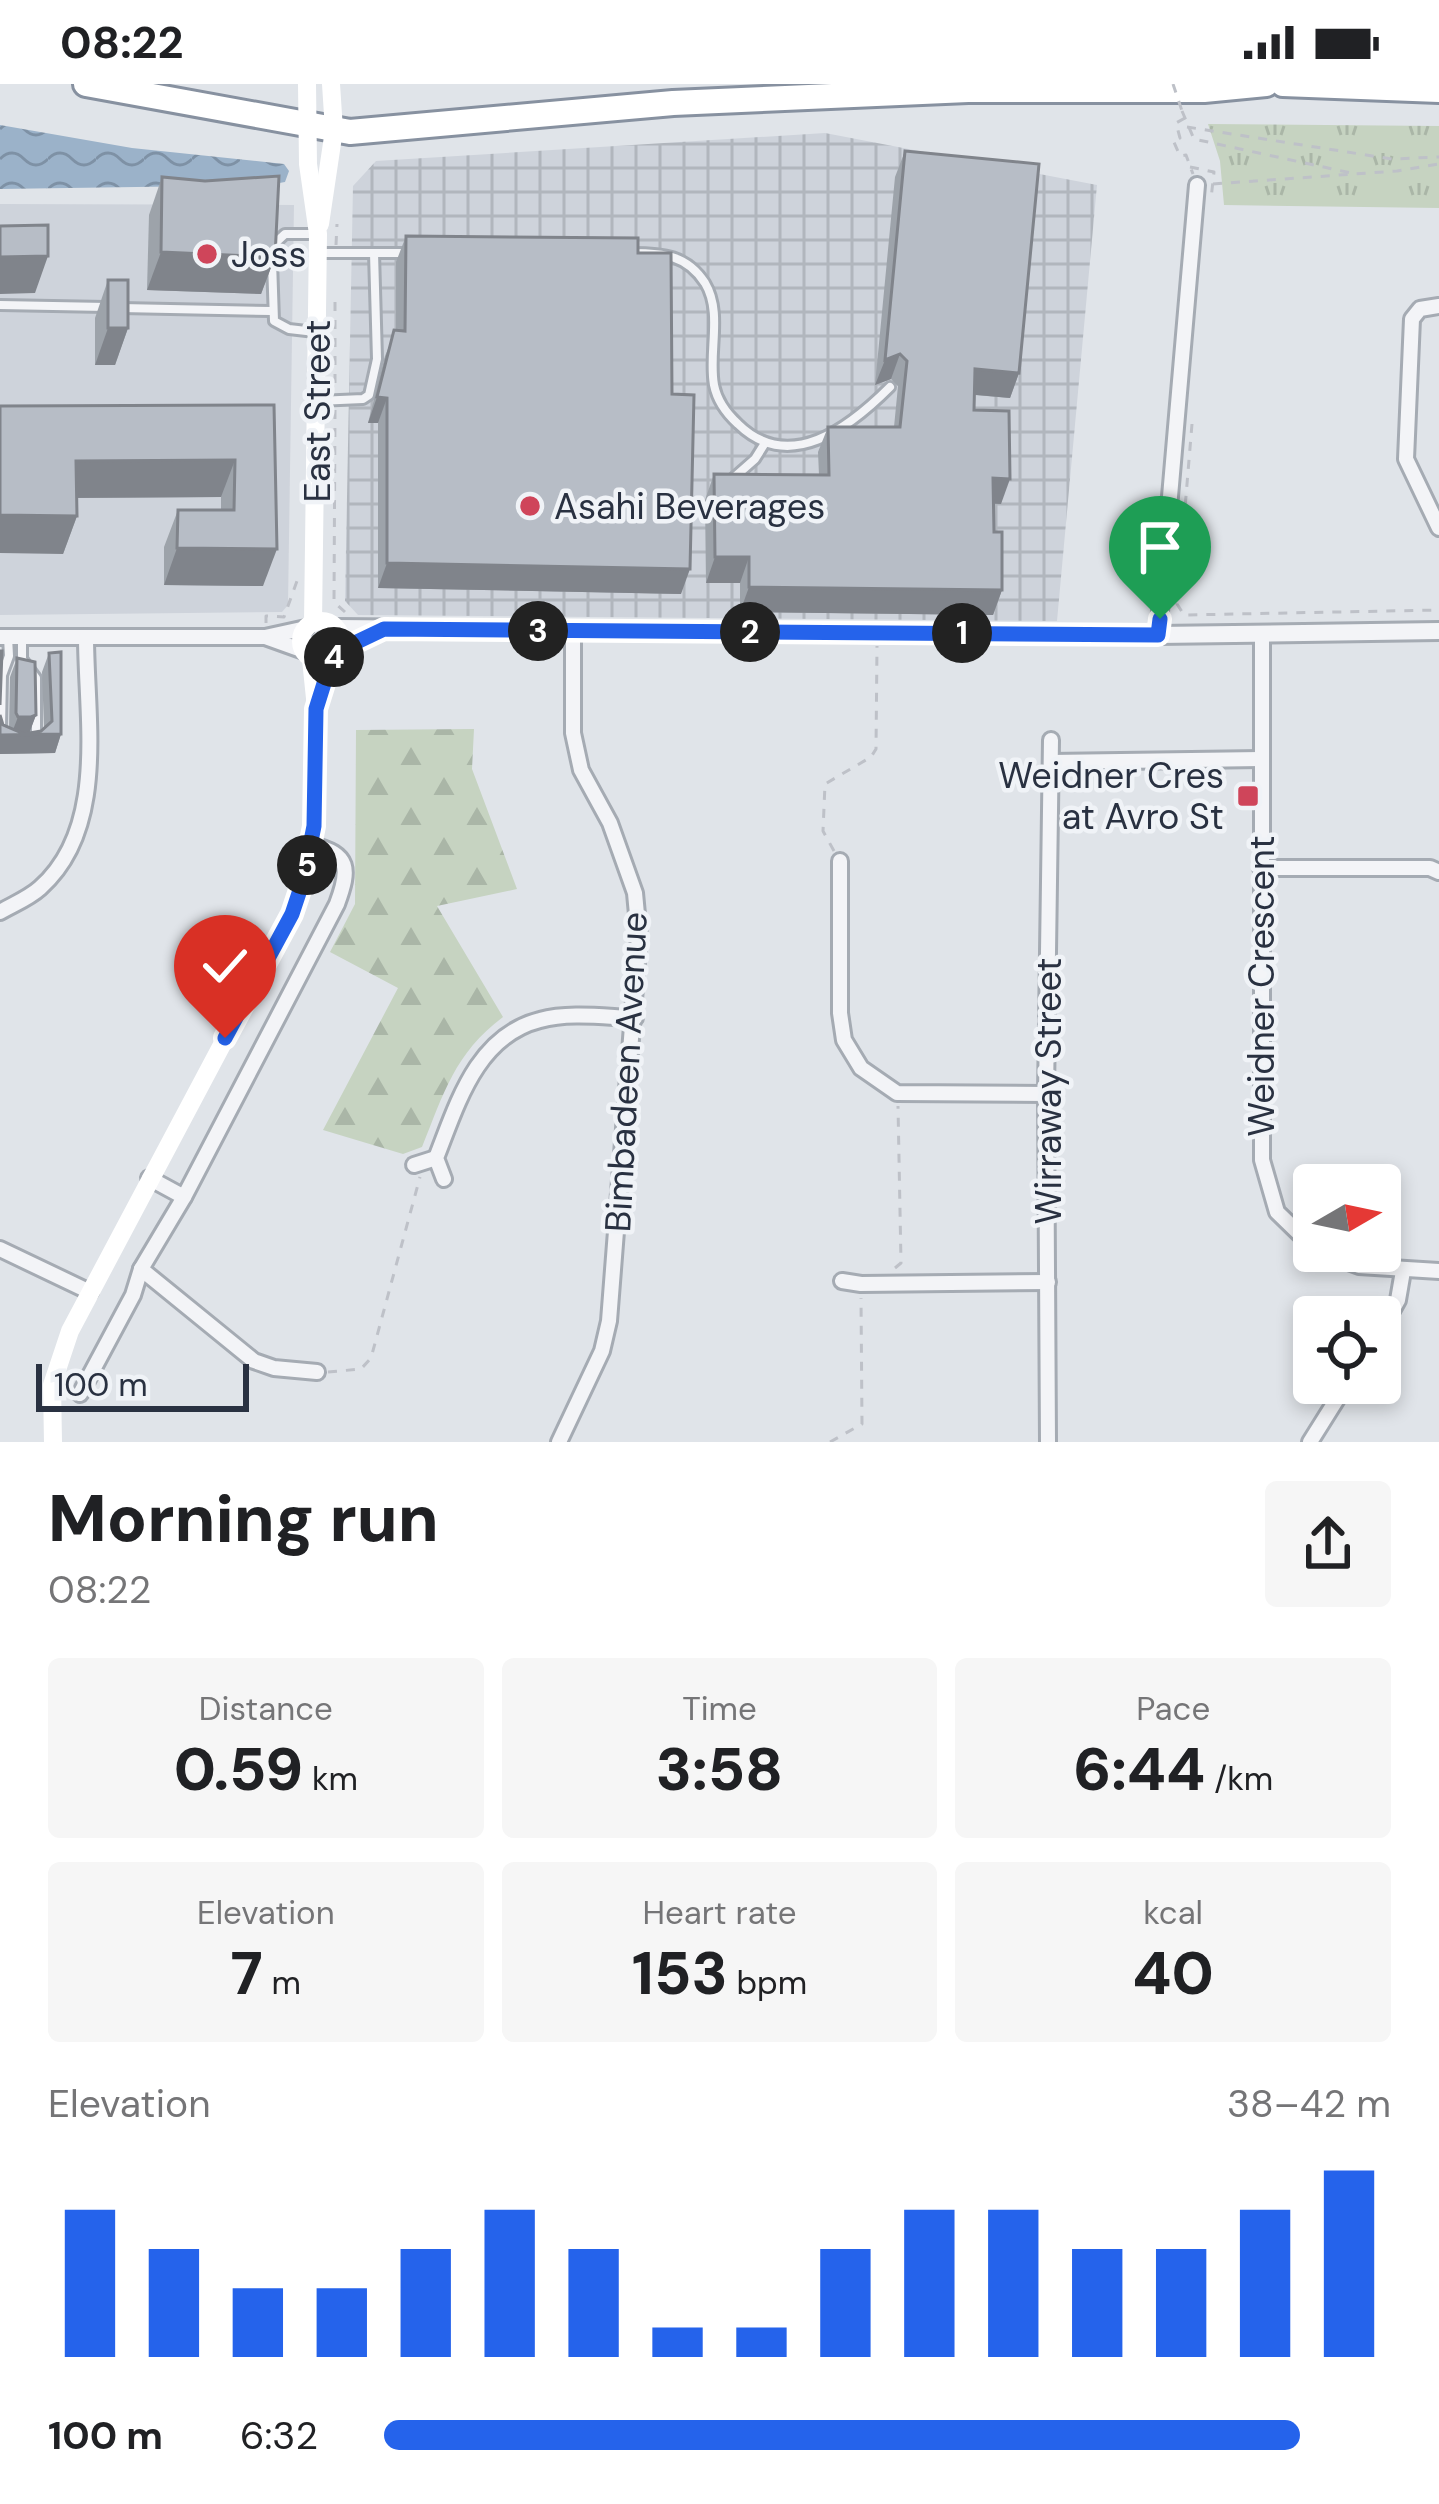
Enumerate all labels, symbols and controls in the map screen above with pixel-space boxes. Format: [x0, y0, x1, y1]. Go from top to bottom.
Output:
text: 08:22 [60, 13, 184, 72]
place label: Joss [231, 231, 307, 278]
marker: Joss [194, 241, 220, 267]
street label: East Street [294, 320, 341, 502]
place label: Asahi Beverages [554, 483, 825, 530]
marker: Asahi Beverages [517, 493, 543, 519]
pin [1109, 496, 1211, 619]
icon: arrive [1127, 514, 1193, 580]
pin: 3 [508, 601, 568, 661]
pin: 2 [720, 602, 780, 662]
pin: 1 [932, 603, 992, 663]
text: 3 [528, 609, 548, 652]
text: 2 [740, 610, 760, 653]
text: 1 [956, 611, 968, 654]
pin: 4 [304, 627, 364, 687]
text: 4 [323, 635, 345, 678]
place label: Weidner Cres at Avro St [998, 752, 1224, 840]
marker: Weidner Cres at Avro St [1235, 783, 1261, 809]
pin: 5 [277, 835, 337, 895]
street label: Weidner Crescent [1238, 835, 1285, 1137]
text: 5 [297, 843, 317, 886]
street label: Bimbadeen Avenue [594, 911, 658, 1233]
pin [174, 915, 276, 1038]
icon: check [192, 933, 258, 999]
street label: Wirraway Street [1025, 958, 1072, 1224]
north arrow [1293, 1164, 1401, 1272]
map controls [1293, 1164, 1401, 1404]
button: locate [1293, 1296, 1401, 1404]
scale bar [36, 1358, 249, 1411]
text: 100 m [54, 1363, 148, 1406]
text: Morning run [48, 1476, 439, 1561]
button: share [1265, 1481, 1391, 1607]
text: 08:22 [48, 1564, 151, 1615]
text: Distance [199, 1687, 333, 1730]
text: Time [682, 1687, 757, 1730]
text: Pace [1136, 1687, 1210, 1730]
text: 0.59 [174, 1730, 303, 1809]
text: 3:58 [656, 1730, 783, 1809]
text: 6:44 [1073, 1730, 1205, 1809]
text: km [303, 1757, 358, 1800]
text: /km [1205, 1757, 1273, 1800]
text: Elevation [197, 1891, 335, 1934]
text: Heart rate [642, 1891, 797, 1934]
text: kcal [1143, 1891, 1203, 1934]
text: 7 [231, 1934, 263, 2013]
text: 153 [632, 1934, 728, 2013]
text: 40 [1132, 1934, 1214, 2013]
text: m [263, 1961, 301, 2004]
text: bpm [728, 1961, 807, 2004]
text: Elevation [48, 2078, 211, 2129]
text: 38–42 m [1227, 2078, 1391, 2129]
text: 100 m [48, 2410, 163, 2461]
text: 6:32 [240, 2410, 318, 2461]

